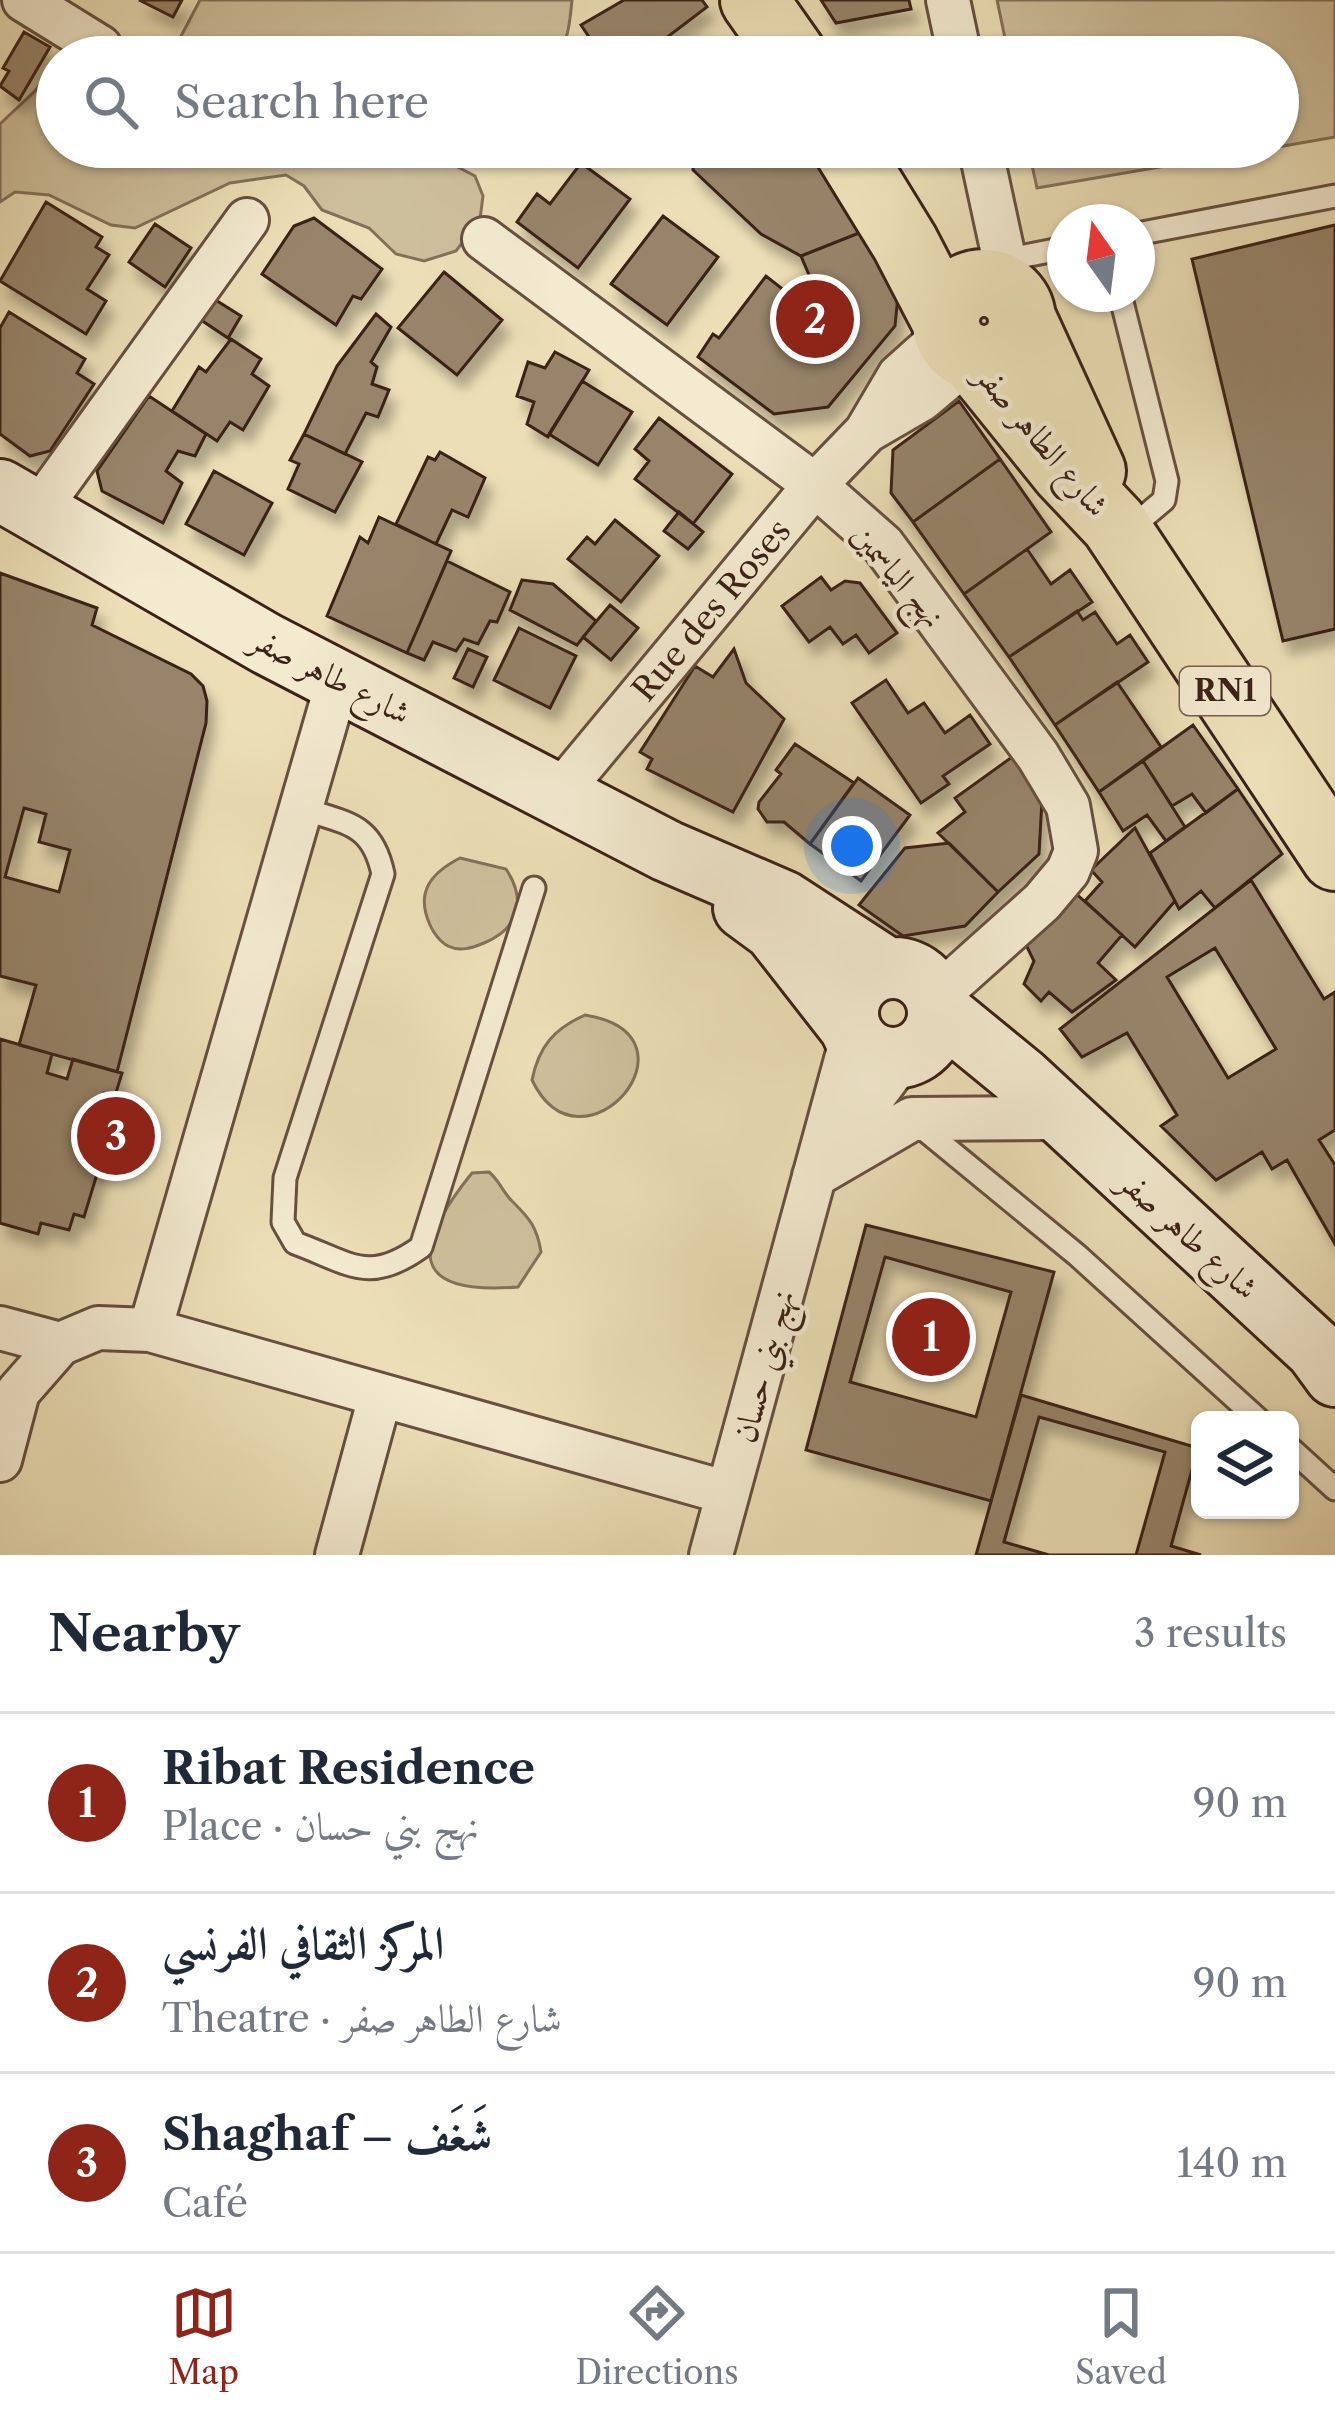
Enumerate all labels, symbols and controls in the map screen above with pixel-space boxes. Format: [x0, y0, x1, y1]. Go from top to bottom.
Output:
search box [36, 36, 1299, 168]
icon: search [78, 69, 144, 135]
text: Search here [174, 74, 429, 130]
north arrow [1047, 204, 1155, 312]
pin: 2 [776, 274, 854, 364]
street label: شارع الطاهر صفر [959, 353, 1118, 530]
street label: Rue des Roses [623, 511, 799, 710]
street label: نهج الياسمين [836, 515, 954, 642]
street label: شارع طاهر صفر [238, 616, 418, 740]
road number: RN1 [1180, 667, 1270, 715]
your location [822, 816, 882, 876]
pin: 3 [77, 1091, 155, 1181]
street label: شارع طاهر صفر [1103, 1159, 1267, 1314]
street label: نهج بني حسان [723, 1285, 812, 1449]
pin: 1 [892, 1292, 970, 1382]
map controls [1191, 1411, 1299, 1519]
button: layers [1191, 1411, 1299, 1519]
text: Nearby [48, 1602, 240, 1664]
text: 3 results [1134, 1609, 1287, 1657]
text: Ribat Residence [162, 1740, 535, 1796]
text: 1 [78, 1779, 96, 1827]
text: 90 m [1193, 1779, 1287, 1827]
text: Place · نهج بني حسان [162, 1802, 479, 1850]
text: المركز الثقافي الفرنسي [162, 1915, 444, 1971]
text: 2 [75, 1959, 99, 2007]
text: 90 m [1193, 1959, 1287, 2007]
text: Theatre · شارع الطاهر صفر [162, 1994, 562, 2042]
text: Shaghaf – شَغَف [162, 2106, 492, 2162]
text: 3 [76, 2139, 98, 2187]
text: 140 m [1177, 2139, 1287, 2187]
text: Café [162, 2179, 248, 2227]
tab: Map [168, 2280, 239, 2393]
tab: Directions [576, 2280, 739, 2393]
tab: Saved [1075, 2280, 1167, 2393]

